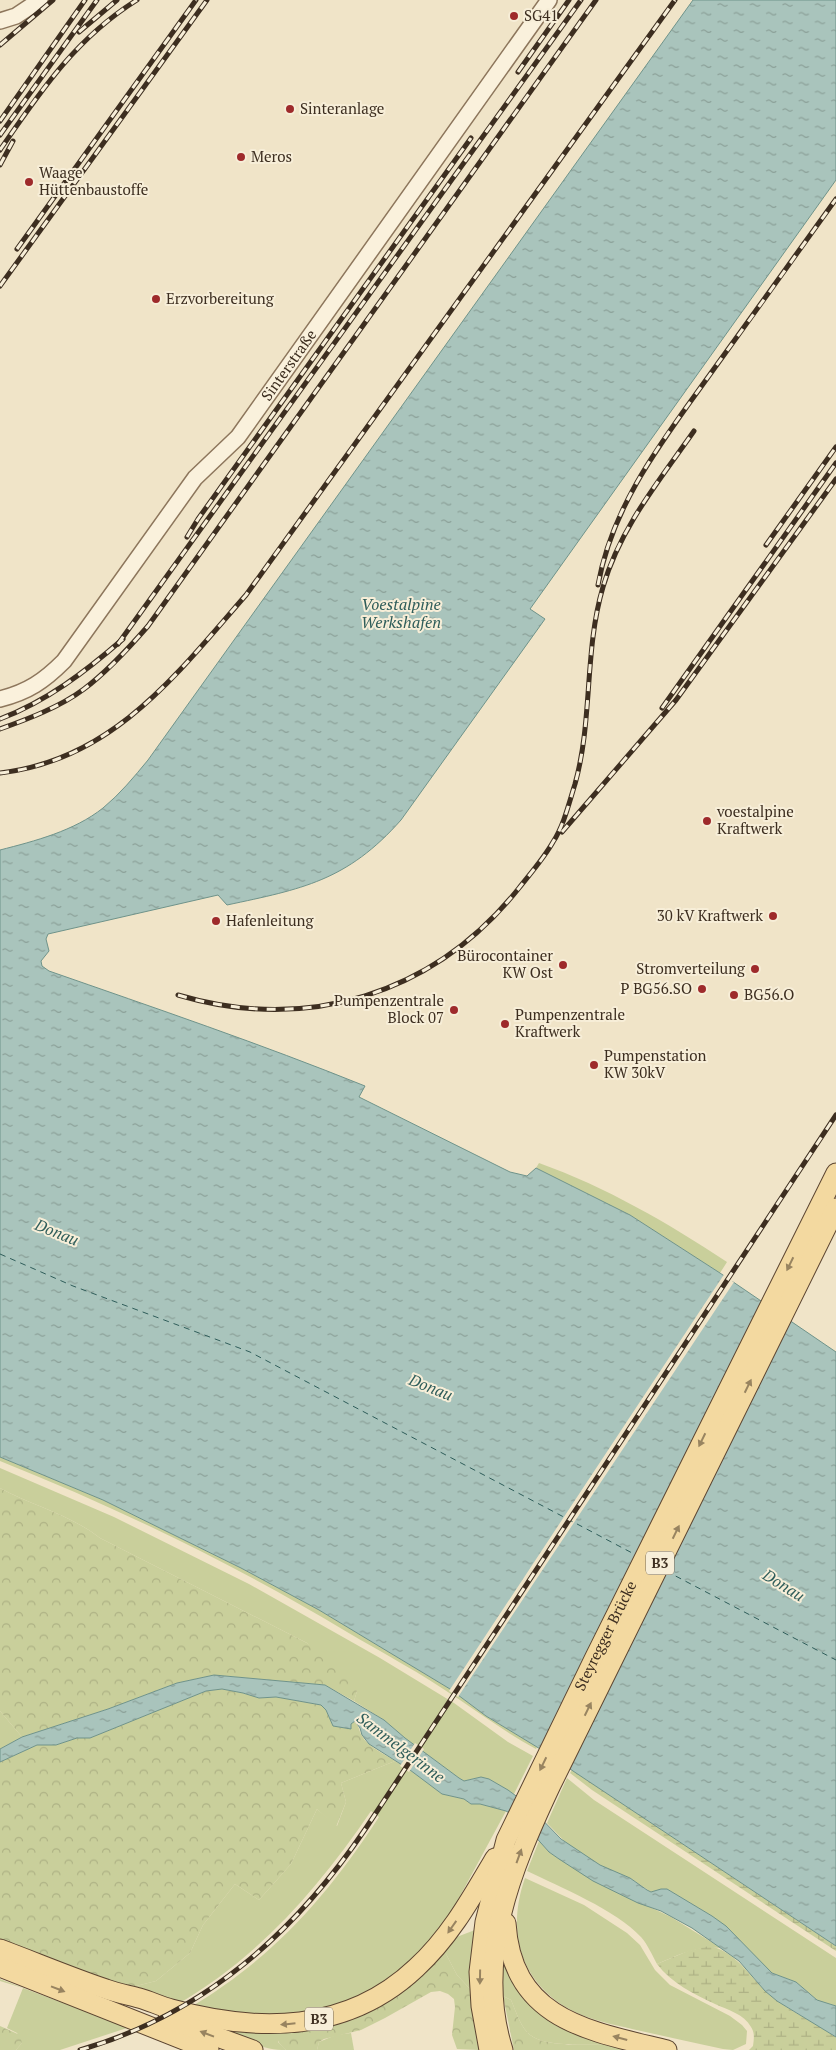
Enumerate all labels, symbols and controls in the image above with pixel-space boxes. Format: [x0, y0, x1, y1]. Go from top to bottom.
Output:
place label: SG41 [524, 5, 558, 25]
marker: SG41 [508, 10, 520, 22]
place label: Sinteranlage [300, 98, 384, 118]
marker: Sinteranlage [284, 103, 296, 115]
place label: Meros [251, 146, 292, 166]
marker: Meros [235, 151, 247, 163]
place label: Waage Hüttenbaustoffe [39, 162, 148, 199]
marker: Waage Hüttenbaustoffe [23, 176, 35, 188]
place label: Erzvorbereitung [166, 288, 275, 308]
marker: Erzvorbereitung [150, 293, 162, 305]
street label: Sinterstraße [256, 325, 320, 404]
water label: Voestalpine Werkshafen [361, 593, 441, 633]
place label: voestalpine Kraftwerk [716, 801, 794, 838]
marker: voestalpine Kraftwerk [701, 815, 713, 827]
place label: 30 kV Kraftwerk [657, 905, 763, 925]
place label: Hafenleitung [226, 910, 314, 930]
marker: 30 kV Kraftwerk [767, 910, 779, 922]
marker: Hafenleitung [210, 915, 222, 927]
place label: Bürocontainer KW Ost [457, 945, 553, 982]
place label: Stromverteilung [636, 958, 746, 978]
marker: Bürocontainer KW Ost [557, 959, 569, 971]
marker: Stromverteilung [749, 963, 761, 975]
place label: P BG56.SO [621, 978, 692, 998]
marker: P BG56.SO [696, 983, 708, 995]
place label: BG56.O [744, 984, 794, 1004]
marker: BG56.O [728, 989, 740, 1001]
place label: Pumpenzentrale Block 07 [334, 990, 444, 1027]
marker: Pumpenzentrale Block 07 [448, 1004, 460, 1016]
place label: Pumpenzentrale Kraftwerk [515, 1004, 625, 1041]
marker: Pumpenzentrale Kraftwerk [499, 1018, 511, 1030]
place label: Pumpenstation KW 30kV [604, 1045, 706, 1082]
marker: Pumpenstation KW 30kV [588, 1059, 600, 1071]
water label: Donau [31, 1213, 82, 1251]
one-way arrow [786, 1256, 794, 1271]
water label: Donau [405, 1368, 456, 1406]
one-way arrow [744, 1379, 752, 1393]
one-way arrow [698, 1433, 706, 1448]
one-way arrow [672, 1524, 680, 1539]
road number: B3 [646, 1552, 674, 1575]
water label: Donau [758, 1563, 809, 1606]
street label: Steyregger Brücke [569, 1577, 640, 1694]
one-way arrow [584, 1701, 593, 1716]
water label: Sammelgerinne [352, 1707, 450, 1787]
one-way arrow [538, 1756, 547, 1771]
one-way arrow [516, 1848, 523, 1863]
one-way arrow [447, 1920, 457, 1934]
one-way arrow [475, 1969, 483, 1985]
one-way arrow [50, 1986, 65, 1993]
road number: B3 [305, 2008, 333, 2030]
one-way arrow [280, 2020, 296, 2028]
one-way arrow [199, 2030, 214, 2038]
one-way arrow [612, 2034, 627, 2042]

